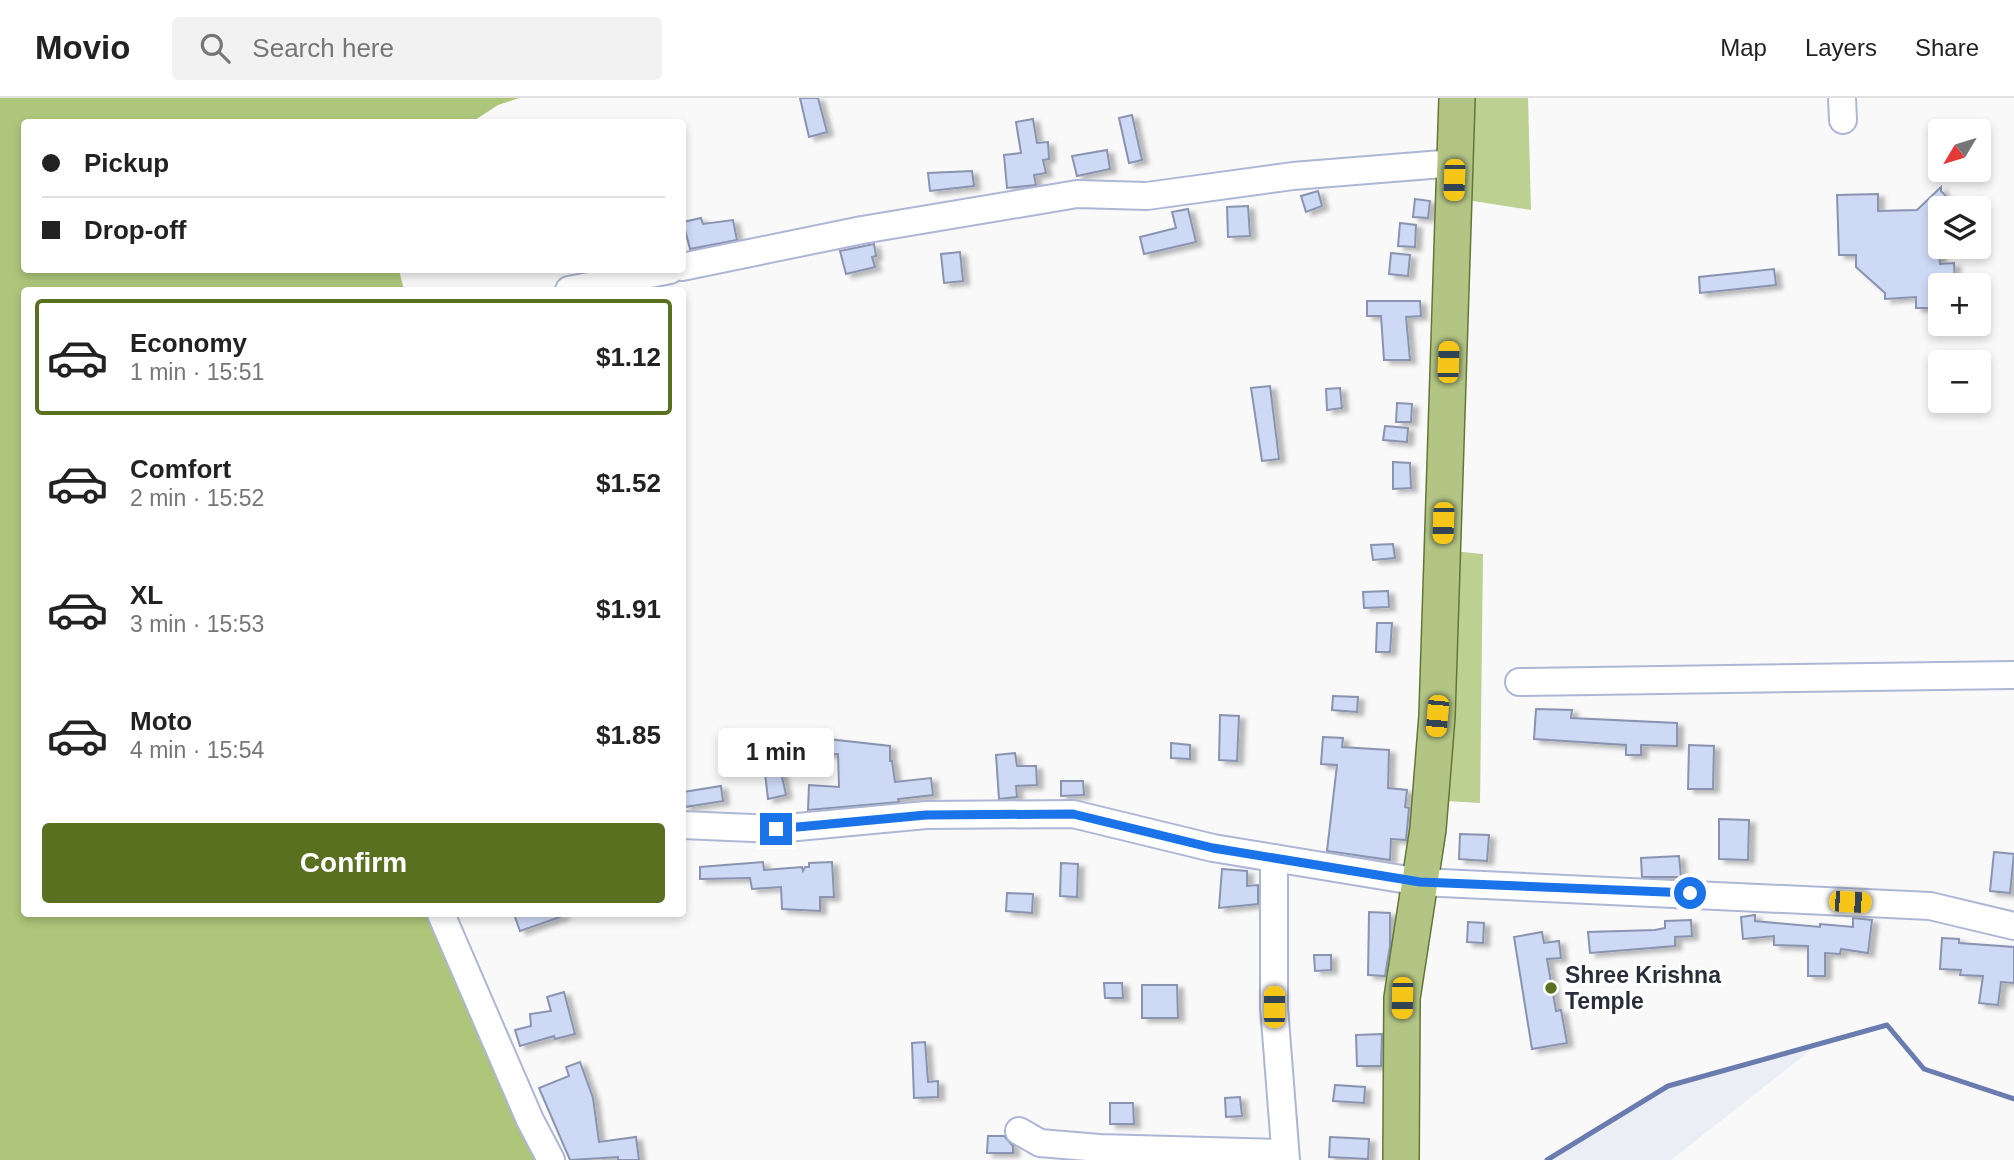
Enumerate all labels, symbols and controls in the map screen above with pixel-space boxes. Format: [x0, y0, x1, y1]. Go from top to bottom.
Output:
search box [172, 17, 662, 80]
text: Movio [35, 29, 130, 66]
icon: search [196, 29, 234, 67]
text: Search here [252, 33, 394, 63]
text: Map [1720, 34, 1767, 61]
text: Layers [1805, 34, 1877, 61]
text: Share [1915, 34, 1979, 61]
north arrow [1928, 119, 1992, 182]
map controls [1928, 119, 1991, 413]
text: Pickup [84, 148, 169, 178]
car [1443, 159, 1466, 201]
button: layers [1928, 196, 1991, 259]
text: Drop-off [84, 215, 187, 245]
button: + [1928, 273, 1991, 336]
icon: car [46, 326, 109, 389]
text: Economy [130, 328, 247, 358]
car [1437, 341, 1460, 383]
text: $1.12 [596, 342, 661, 372]
button: − [1928, 350, 1991, 413]
text: 1 min · 15:51 [130, 359, 264, 385]
icon: car [46, 452, 109, 515]
text: Comfort [130, 454, 231, 484]
text: $1.52 [596, 468, 661, 498]
text: 2 min · 15:52 [130, 485, 264, 511]
car [1432, 502, 1455, 544]
icon: car [46, 578, 109, 641]
text: XL [130, 580, 163, 610]
text: $1.91 [596, 594, 661, 624]
text: 3 min · 15:53 [130, 611, 264, 637]
car [1425, 694, 1450, 738]
icon: car [46, 704, 109, 767]
text: Moto [130, 706, 192, 736]
text: $1.85 [596, 720, 661, 750]
callout: 1 min [718, 728, 834, 776]
text: 4 min · 15:54 [130, 737, 264, 763]
text: 1 min [746, 739, 806, 765]
route end [760, 813, 792, 845]
button: Confirm [42, 823, 665, 903]
route start [1674, 877, 1706, 909]
car [1829, 890, 1872, 914]
place label: Shree Krishna Temple [1565, 962, 1721, 1014]
car [1392, 977, 1413, 1019]
marker: Shree Krishna Temple [1543, 980, 1559, 996]
car [1264, 986, 1285, 1028]

